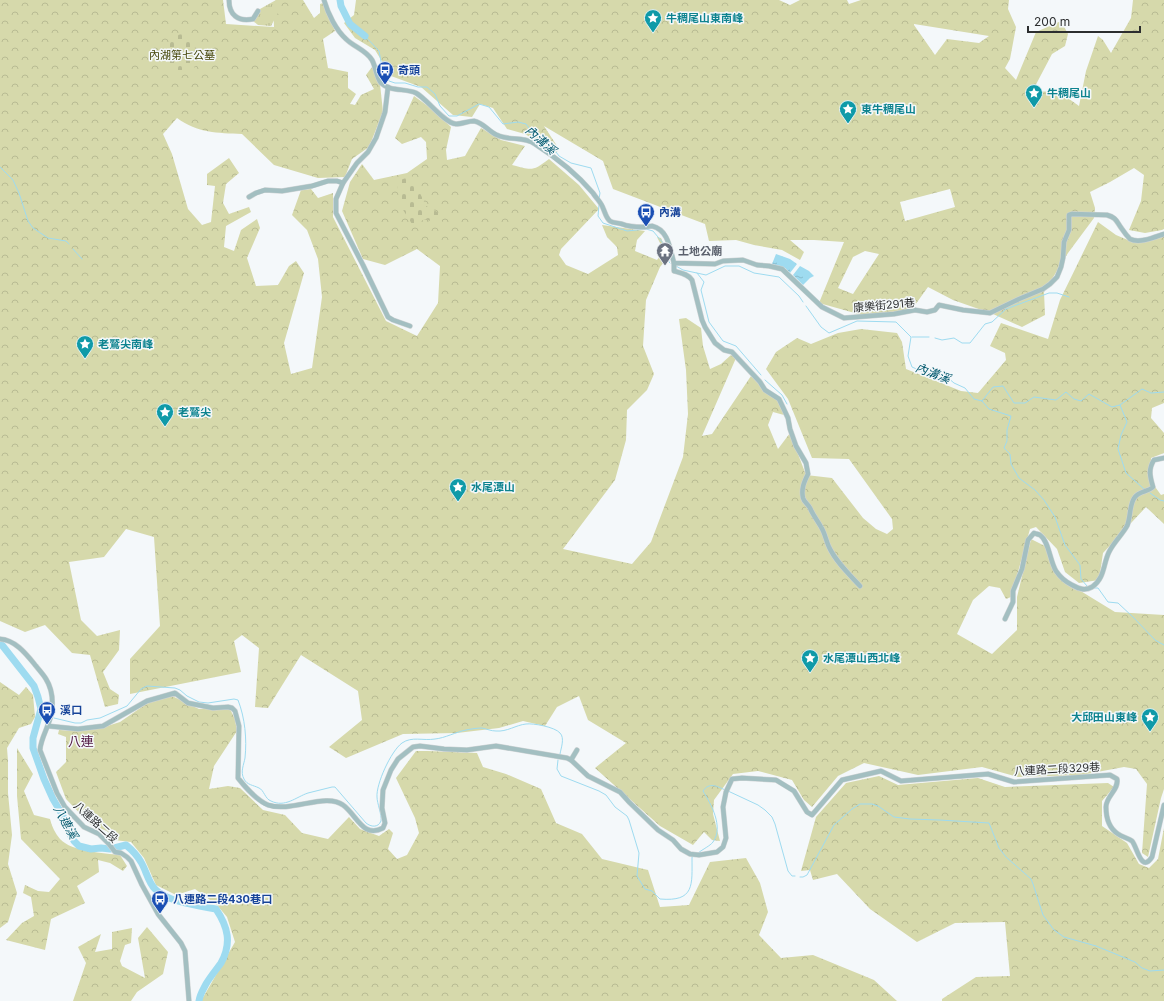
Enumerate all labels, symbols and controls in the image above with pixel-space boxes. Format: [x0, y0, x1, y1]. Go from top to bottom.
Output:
place icon: 牛稠尾山東南峰 [643, 8, 663, 33]
scale bar [1028, 8, 1140, 34]
place label: 牛稠尾山東南峰 [666, 11, 743, 25]
text: 200 m [1034, 14, 1070, 29]
park label: 內湖第七公墓 [149, 48, 215, 62]
bus stop icon: 奇頭 [375, 60, 395, 85]
place label: 奇頭 [398, 63, 420, 77]
place icon: 牛稠尾山 [1024, 83, 1044, 108]
place label: 牛稠尾山 [1047, 86, 1091, 100]
place icon: 東牛稠尾山 [838, 99, 858, 124]
place label: 東牛稠尾山 [861, 102, 916, 116]
water label: 內溝溪 [523, 122, 561, 159]
bus stop icon: 內溝 [636, 202, 656, 227]
place label: 內溝 [659, 205, 681, 219]
temple icon: 土地公廟 [655, 241, 675, 266]
place label: 土地公廟 [678, 244, 722, 258]
street label: 康樂街291巷 [853, 295, 915, 315]
place icon: 老鷲尖南峰 [75, 334, 95, 359]
place label: 老鷲尖南峰 [98, 337, 153, 351]
water label: 內溝溪 [914, 360, 954, 387]
place icon: 老鷲尖 [155, 402, 175, 427]
place label: 老鷲尖 [178, 405, 211, 419]
place icon: 水尾潭山 [448, 477, 468, 502]
place label: 水尾潭山 [471, 480, 515, 494]
place icon: 水尾潭山西北峰 [800, 648, 820, 673]
place label: 水尾潭山西北峰 [823, 651, 900, 665]
bus stop icon: 溪口 [37, 700, 57, 725]
place label: 溪口 [60, 703, 82, 717]
place icon: 大邱田山東峰 [1140, 707, 1160, 732]
place label: 大邱田山東峰 [1071, 710, 1137, 724]
district label: 八連 [68, 733, 94, 749]
street label: 八連路二段329巷 [1014, 760, 1100, 778]
street label: 八連路二段 [71, 798, 121, 846]
water label: 八連溪 [51, 803, 82, 843]
bus stop icon: 八連路二段430巷口 [150, 889, 170, 914]
place label: 八連路二段430巷口 [173, 892, 272, 906]

